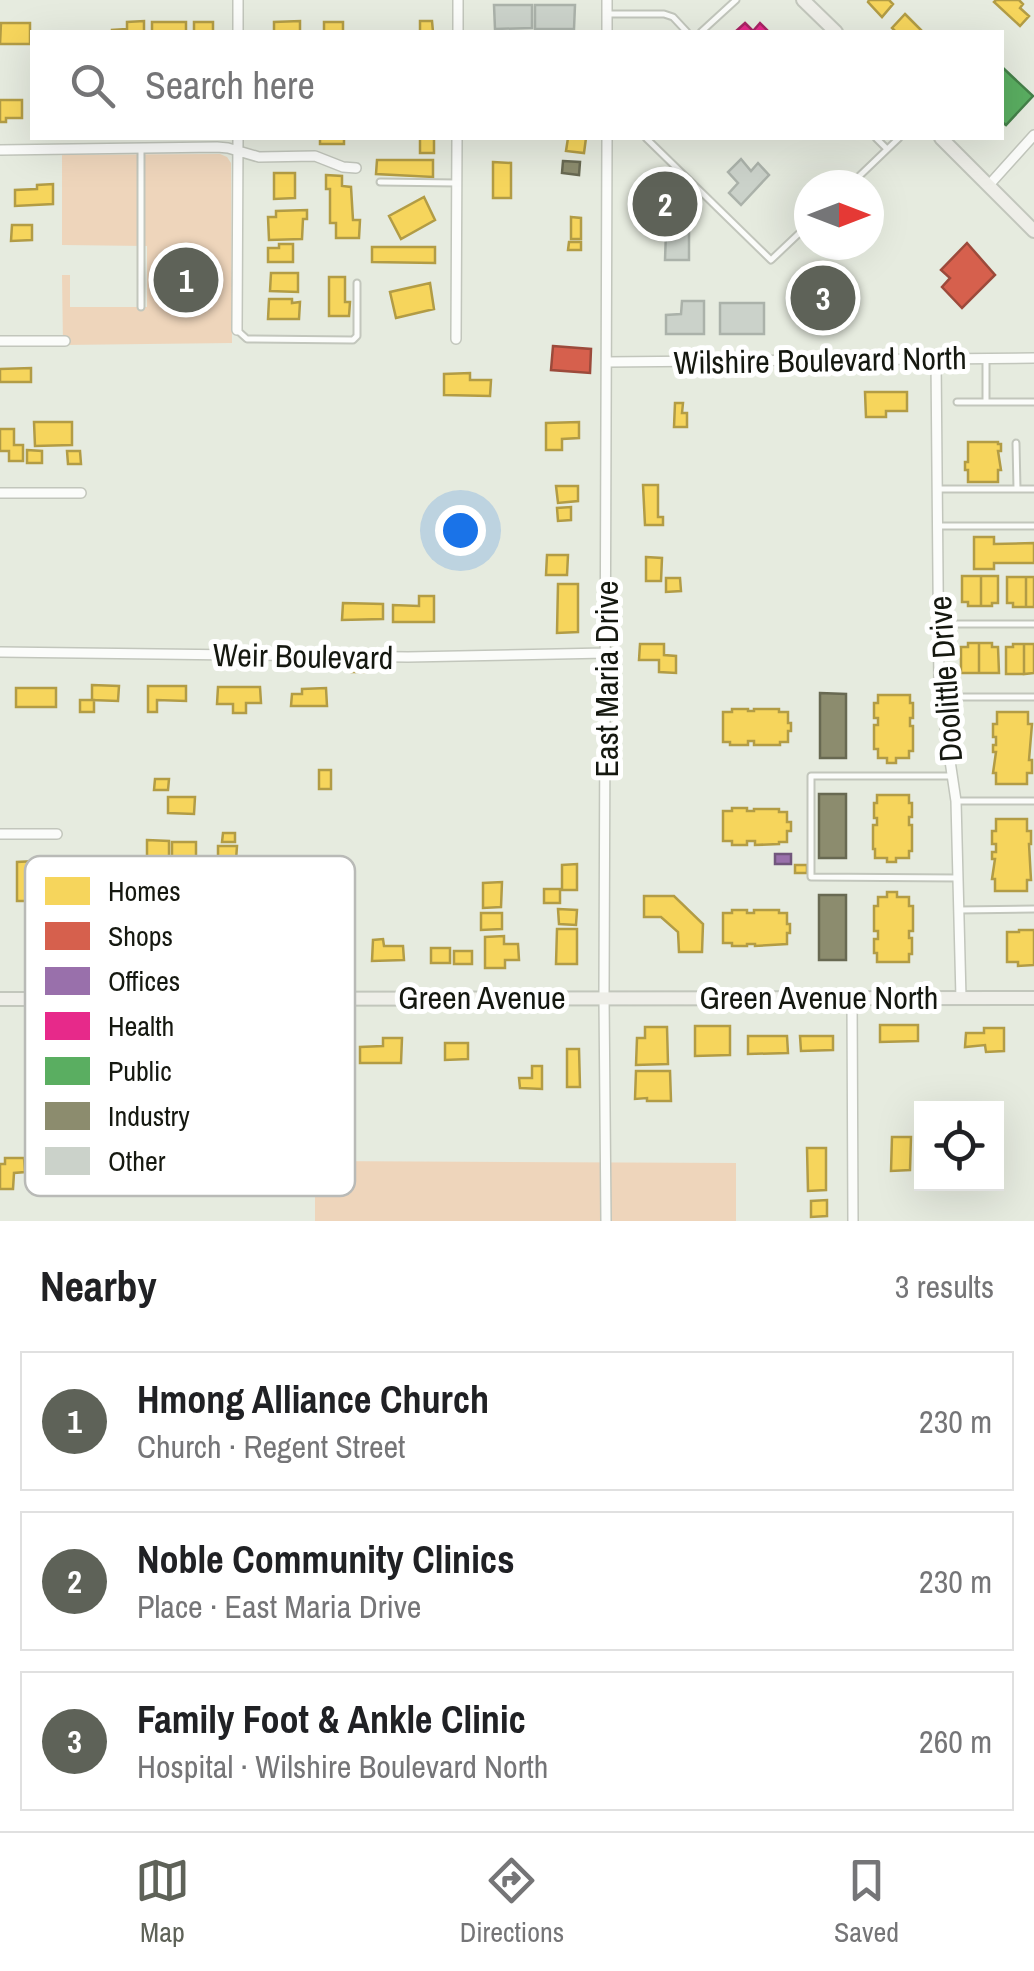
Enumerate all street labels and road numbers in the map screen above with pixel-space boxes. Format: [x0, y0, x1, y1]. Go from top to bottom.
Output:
street label: Wilshire Boulevard North [673, 336, 967, 384]
street label: East Maria Drive [585, 581, 628, 777]
street label: Doolittle Drive [918, 595, 972, 763]
street label: Weir Boulevard [212, 633, 394, 679]
street label: Green Avenue [398, 976, 566, 1019]
street label: Green Avenue North [700, 976, 938, 1019]

